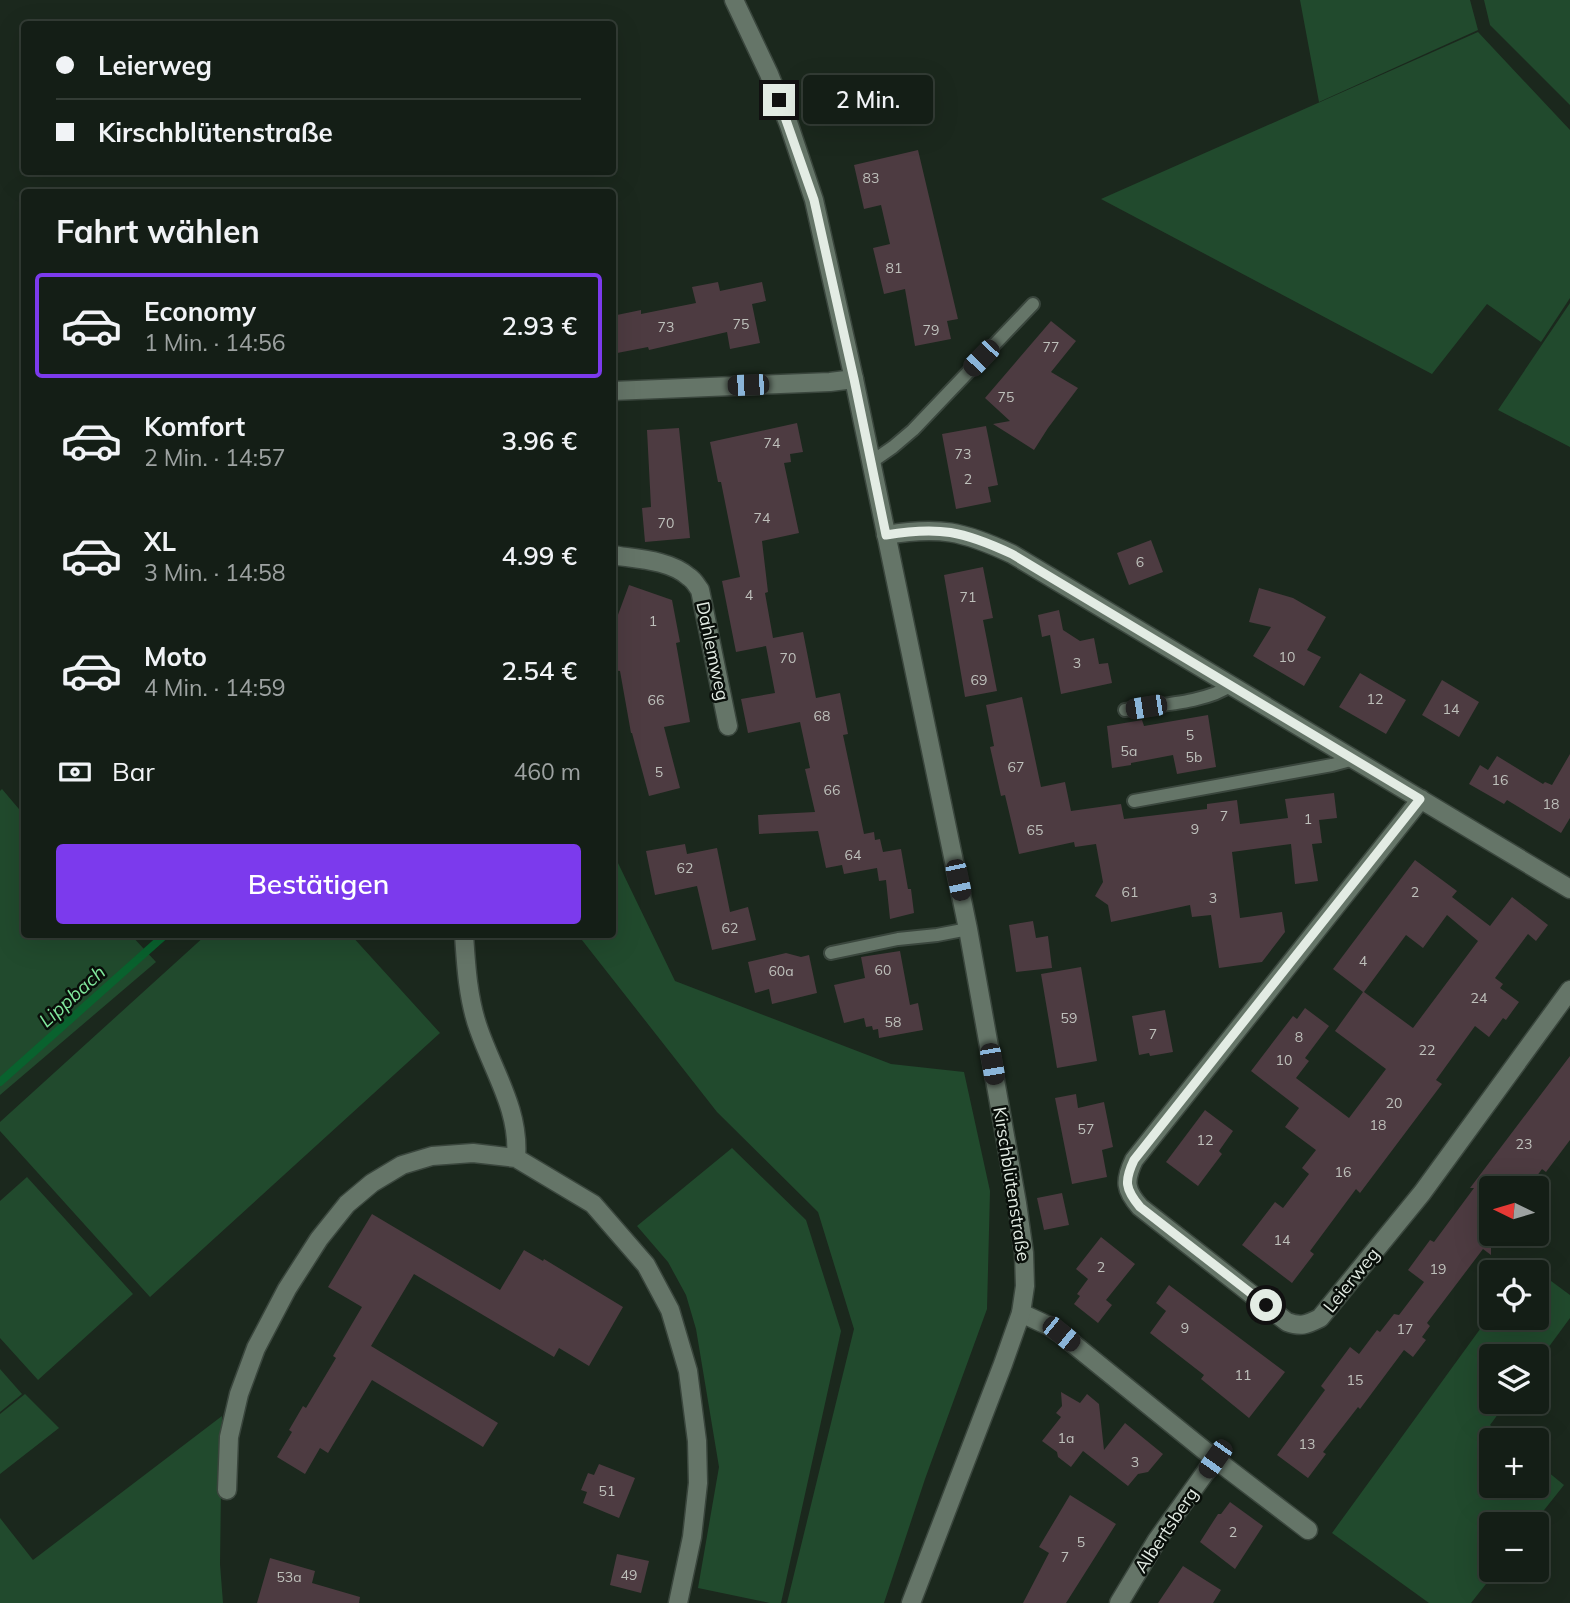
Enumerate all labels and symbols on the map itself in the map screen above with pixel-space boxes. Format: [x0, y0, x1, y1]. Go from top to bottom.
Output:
callout: 2 Min. [804, 76, 933, 124]
route end [763, 84, 795, 116]
house number: 83 [863, 169, 879, 187]
house number: 81 [886, 259, 902, 277]
house number: 75 [733, 315, 749, 333]
house number: 73 [658, 318, 674, 336]
house number: 79 [923, 321, 939, 339]
car [959, 336, 1004, 380]
house number: 77 [1043, 338, 1059, 356]
car [727, 374, 770, 396]
house number: 75 [998, 388, 1014, 406]
house number: 74 [764, 434, 781, 452]
house number: 73 [955, 445, 971, 463]
house number: 2 [964, 470, 972, 488]
house number: 74 [754, 509, 771, 527]
house number: 70 [658, 514, 674, 532]
house number: 6 [1136, 553, 1144, 571]
house number: 4 [745, 586, 754, 604]
house number: 71 [960, 588, 976, 606]
street label: Dahlemweg [691, 599, 735, 703]
house number: 1 [649, 612, 657, 630]
house number: 10 [1279, 648, 1295, 666]
house number: 70 [780, 649, 796, 667]
house number: 3 [1073, 654, 1081, 672]
house number: 69 [971, 671, 987, 689]
house number: 12 [1367, 690, 1383, 708]
house number: 66 [648, 691, 664, 709]
car [1124, 693, 1169, 721]
house number: 14 [1443, 700, 1460, 718]
house number: 68 [814, 707, 830, 725]
house number: 5 [1186, 726, 1194, 744]
house number: 5a [1121, 742, 1137, 760]
house number: 5b [1186, 748, 1202, 766]
house number: 67 [1008, 758, 1024, 776]
house number: 5 [655, 763, 663, 781]
house number: 16 [1492, 771, 1508, 789]
house number: 66 [824, 781, 840, 799]
house number: 18 [1543, 795, 1559, 813]
house number: 7 [1220, 807, 1228, 825]
house number: 1 [1304, 810, 1312, 828]
house number: 9 [1191, 820, 1199, 838]
house number: 65 [1027, 821, 1043, 839]
house number: 64 [845, 846, 862, 864]
car [944, 857, 973, 903]
house number: 62 [677, 859, 693, 877]
house number: 61 [1122, 883, 1138, 901]
house number: 2 [1411, 883, 1419, 901]
house number: 3 [1209, 889, 1217, 907]
house number: 62 [722, 919, 738, 937]
house number: 4 [1359, 952, 1368, 970]
water label: Lippbach [34, 960, 110, 1032]
house number: 60 [875, 961, 891, 979]
house number: 60a [768, 962, 794, 980]
house number: 24 [1471, 989, 1488, 1007]
house number: 59 [1061, 1009, 1077, 1027]
house number: 58 [885, 1013, 901, 1031]
house number: 7 [1149, 1025, 1157, 1043]
house number: 8 [1295, 1028, 1303, 1046]
car [979, 1041, 1006, 1087]
house number: 22 [1419, 1041, 1435, 1059]
house number: 10 [1276, 1051, 1292, 1069]
house number: 20 [1386, 1094, 1402, 1112]
street label: Kirschblütenstraße [988, 1105, 1036, 1263]
house number: 18 [1370, 1116, 1386, 1134]
house number: 57 [1078, 1120, 1094, 1138]
house number: 12 [1197, 1131, 1213, 1149]
house number: 23 [1516, 1135, 1532, 1153]
house number: 16 [1335, 1163, 1351, 1181]
north arrow [1479, 1176, 1549, 1246]
house number: 14 [1274, 1231, 1291, 1249]
street label: Leierweg [1318, 1243, 1384, 1317]
house number: 2 [1097, 1258, 1105, 1276]
house number: 19 [1430, 1260, 1446, 1278]
route start [1250, 1289, 1282, 1321]
car [1039, 1313, 1084, 1355]
house number: 9 [1181, 1319, 1189, 1337]
house number: 17 [1397, 1320, 1413, 1338]
house number: 11 [1235, 1366, 1251, 1384]
house number: 15 [1347, 1371, 1363, 1389]
house number: 1a [1058, 1429, 1074, 1447]
house number: 13 [1299, 1435, 1315, 1453]
car [1195, 1436, 1236, 1482]
house number: 3 [1131, 1453, 1139, 1471]
house number: 51 [599, 1482, 615, 1500]
street label: Albertsberg [1129, 1483, 1203, 1577]
house number: 2 [1229, 1523, 1237, 1541]
house number: 5 [1077, 1533, 1085, 1551]
house number: 7 [1061, 1548, 1069, 1566]
house number: 49 [621, 1566, 637, 1584]
house number: 53a [276, 1568, 302, 1586]

